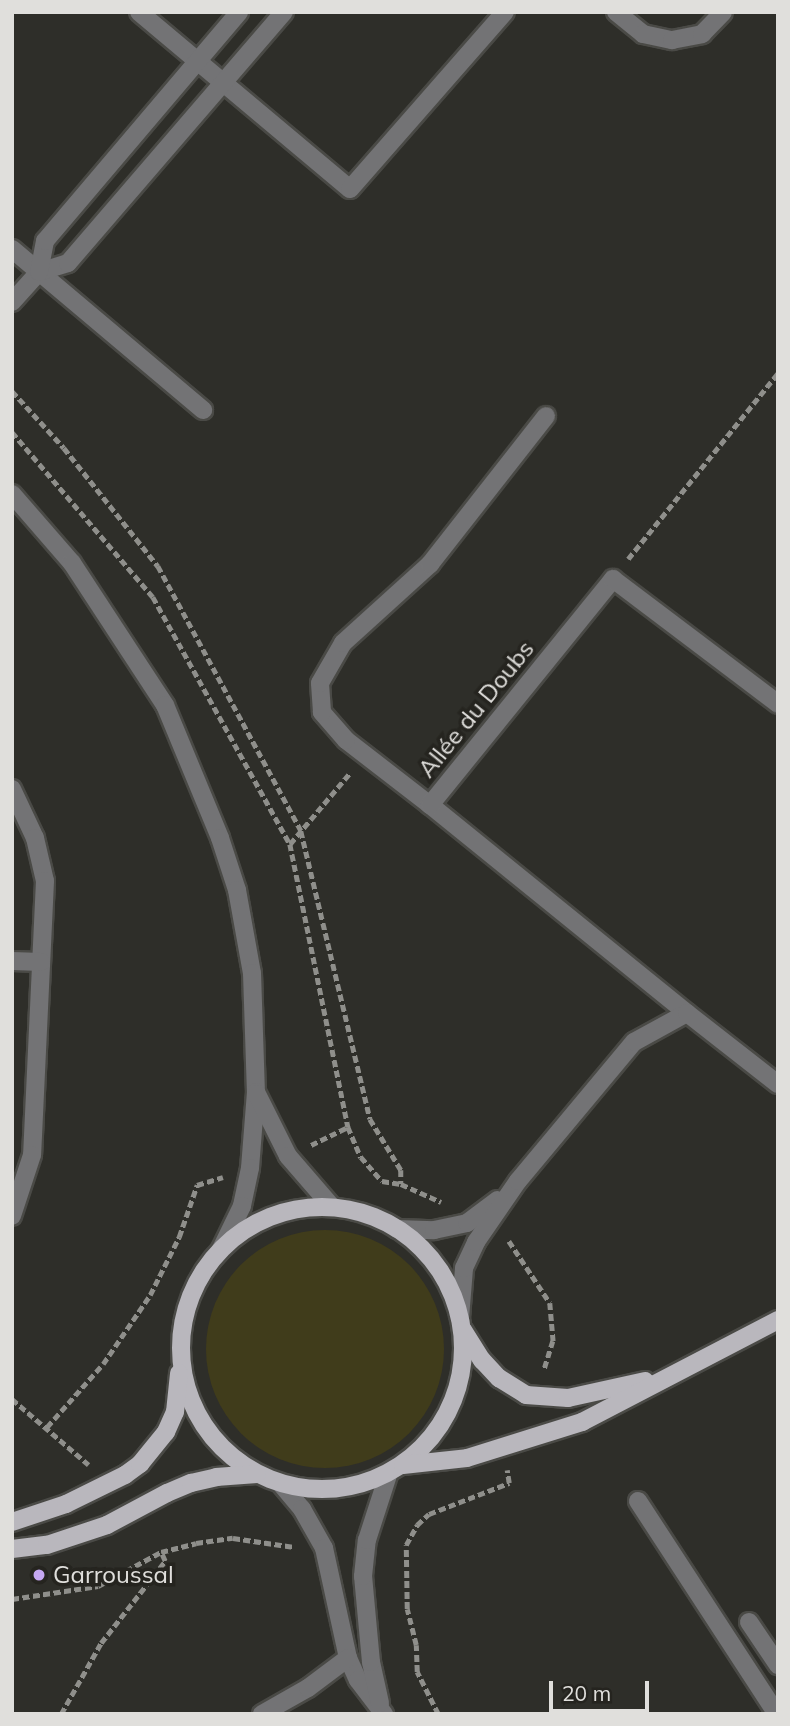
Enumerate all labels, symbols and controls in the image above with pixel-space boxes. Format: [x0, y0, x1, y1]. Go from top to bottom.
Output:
street label: Allée du Doubs [412, 635, 540, 783]
place label: Garroussal [53, 1561, 174, 1589]
marker: Garroussal [31, 1567, 47, 1583]
scale bar [552, 1666, 652, 1710]
text: 20 m [562, 1680, 611, 1706]

